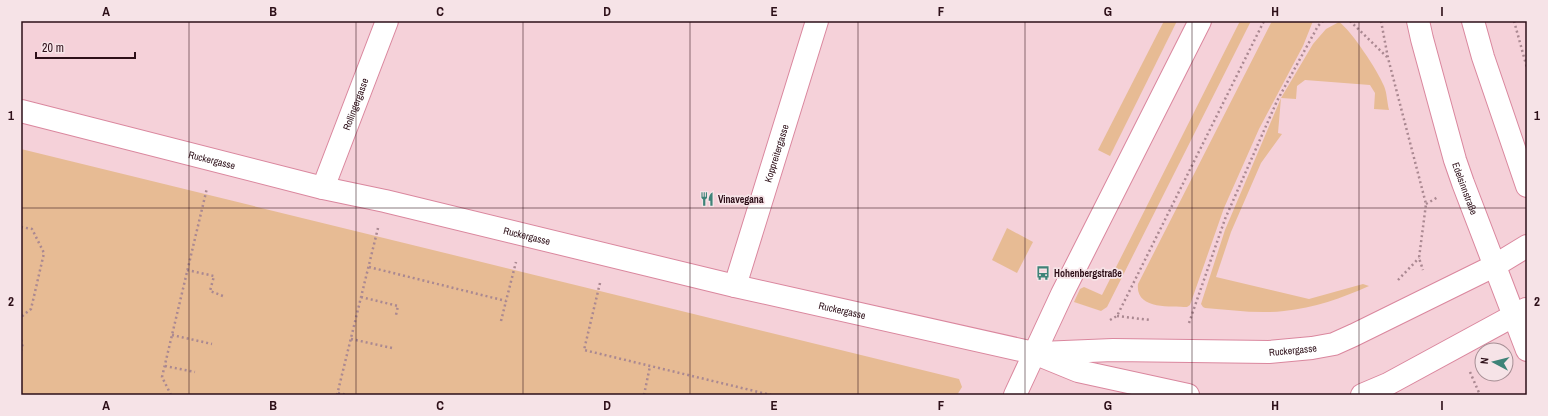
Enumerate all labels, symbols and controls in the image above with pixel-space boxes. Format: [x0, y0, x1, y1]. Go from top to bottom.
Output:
text: A [102, 3, 110, 20]
text: B [269, 3, 277, 20]
text: C [436, 3, 444, 20]
text: D [603, 3, 611, 20]
text: E [770, 3, 778, 20]
text: F [938, 3, 945, 20]
text: G [1104, 3, 1112, 20]
text: H [1271, 3, 1279, 20]
text: I [1441, 3, 1444, 20]
scale bar [36, 34, 135, 60]
text: 20 m [42, 40, 64, 56]
street label: Rollingergasse [340, 76, 372, 132]
text: 1 [8, 107, 14, 124]
text: 1 [1534, 107, 1540, 124]
street label: Koppreitergasse [761, 122, 792, 184]
street label: Ruckergasse [187, 148, 237, 172]
street label: Edelsinnstraße [1449, 160, 1481, 217]
restaurant icon: Vinavegana [699, 191, 715, 207]
place label: Vinavegana [718, 193, 764, 206]
street label: Ruckergasse [502, 224, 552, 248]
bus stop icon: Hohenbergstraße [1035, 265, 1051, 281]
place label: Hohenbergstraße [1054, 267, 1122, 280]
text: 2 [8, 293, 14, 310]
text: 2 [1534, 293, 1540, 310]
street label: Ruckergasse [817, 299, 867, 322]
street label: Ruckergasse [1268, 341, 1318, 359]
north arrow [1474, 342, 1514, 382]
text: N [1477, 357, 1491, 365]
text: A [102, 397, 110, 414]
text: B [269, 397, 277, 414]
text: C [436, 397, 444, 414]
text: D [603, 397, 611, 414]
text: E [770, 397, 778, 414]
text: F [938, 397, 945, 414]
text: G [1104, 397, 1112, 414]
text: H [1271, 397, 1279, 414]
text: I [1441, 397, 1444, 414]

